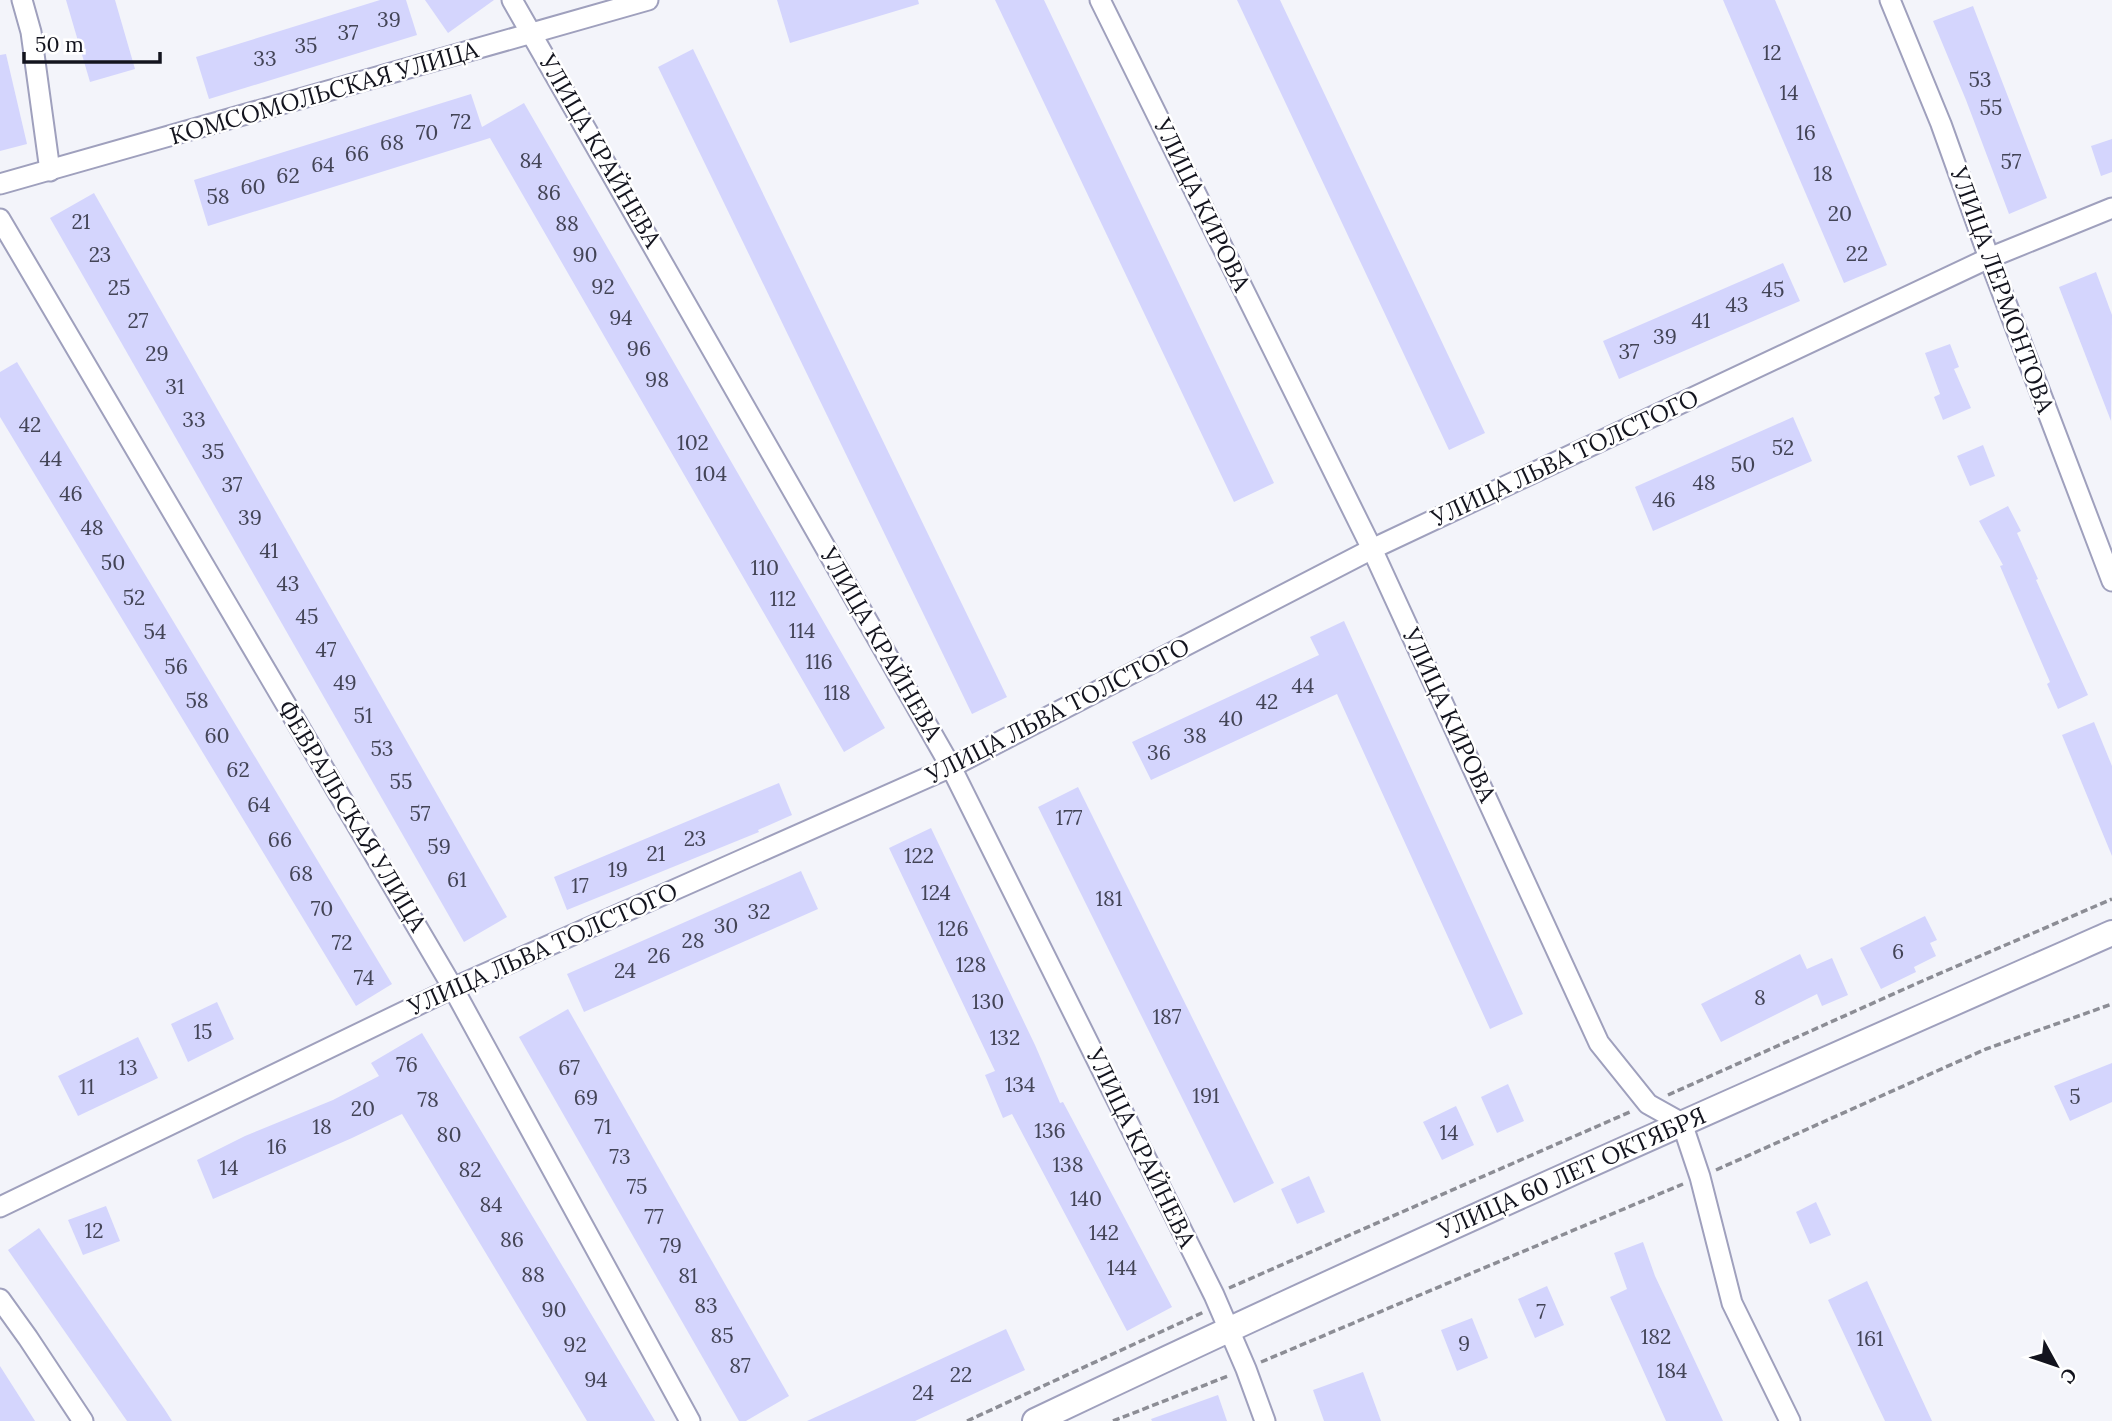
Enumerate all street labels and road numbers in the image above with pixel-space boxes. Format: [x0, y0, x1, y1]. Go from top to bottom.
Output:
street label: КОМСОМОЛЬСКАЯ УЛИЦА [166, 33, 483, 151]
street label: УЛИЦА КРАЙНЕВА [532, 48, 669, 254]
street label: УЛИЦА КИРОВА [1147, 112, 1258, 297]
street label: УЛИЦА ЛЕРМОНТОВА [1943, 162, 2062, 418]
street label: УЛИЦА ЛЬВА ТОЛСТОГО [1425, 382, 1704, 534]
street label: УЛИЦА КРАЙНЕВА [813, 541, 950, 747]
street label: УЛИЦА КИРОВА [1395, 622, 1504, 808]
street label: УЛИЦА ЛЬВА ТОЛСТОГО [920, 631, 1195, 791]
street label: ФЕВРАЛЬСКАЯ УЛИЦА [271, 694, 434, 938]
street label: УЛИЦА ЛЬВА ТОЛСТОГО [402, 875, 682, 1022]
street label: УЛИЦА КРАЙНЕВА [1079, 1042, 1204, 1254]
street label: УЛИЦА 60 ЛЕТ ОКТЯБРЯ [1432, 1099, 1711, 1246]

